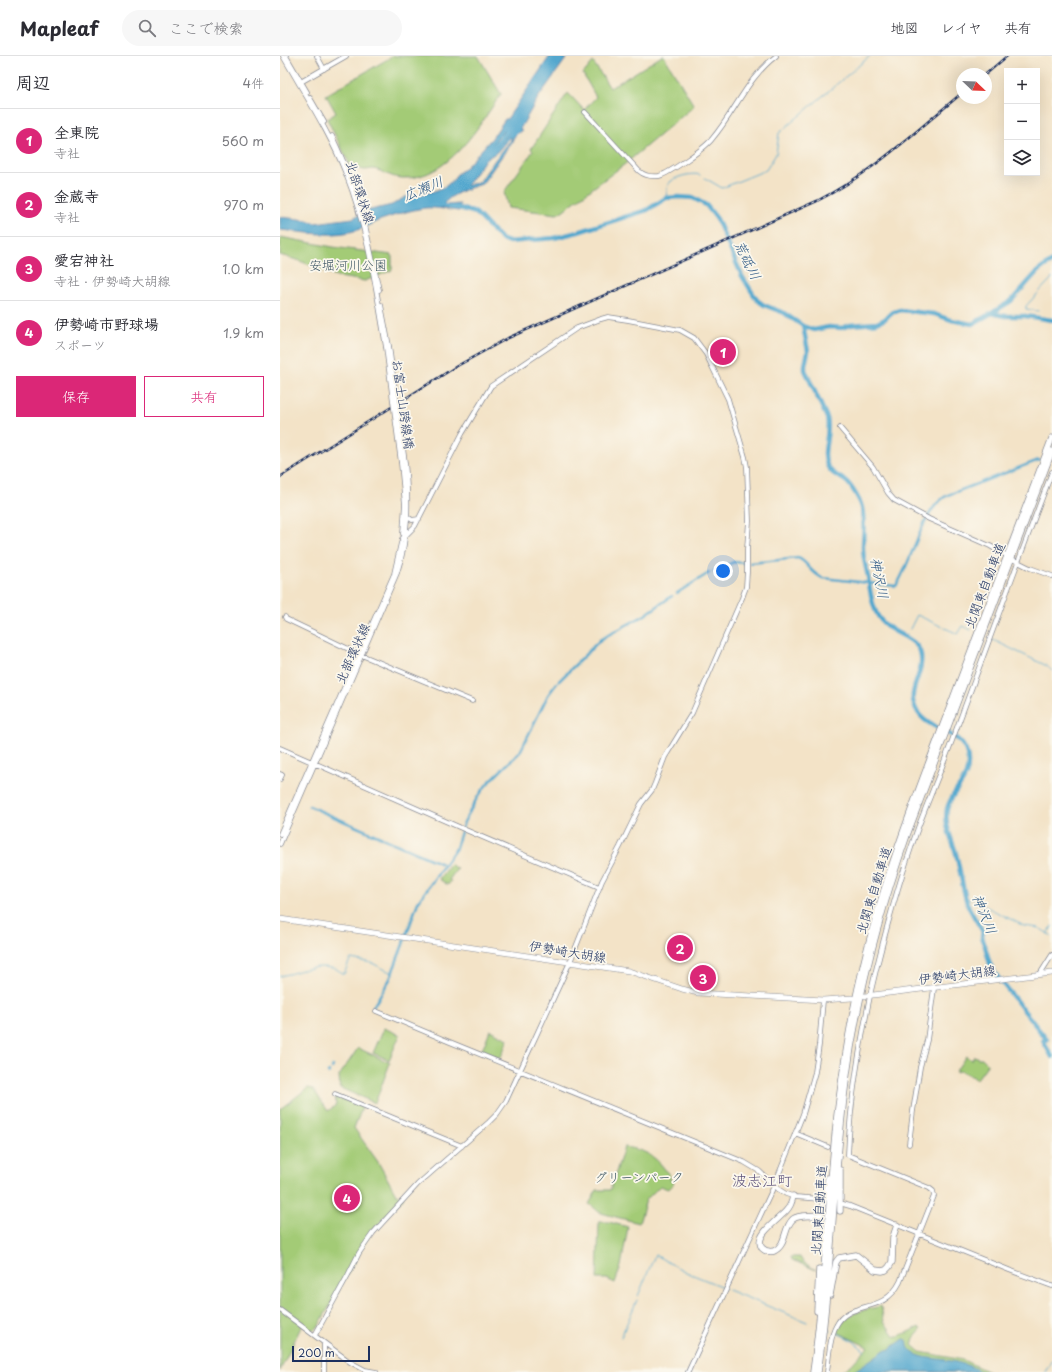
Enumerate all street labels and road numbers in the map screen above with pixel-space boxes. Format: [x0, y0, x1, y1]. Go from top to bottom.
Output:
street label: 北部環状線 [342, 158, 380, 227]
street label: お富士山跨線橋 [388, 358, 420, 450]
street label: 北関東自動車道 [959, 539, 1009, 631]
street label: 北部環状線 [330, 619, 374, 687]
street label: 北関東自動車道 [851, 844, 895, 936]
street label: 伊勢崎大胡線 [528, 936, 609, 967]
street label: 伊勢崎大胡線 [917, 960, 998, 988]
street label: 北関東自動車道 [805, 1164, 831, 1256]

